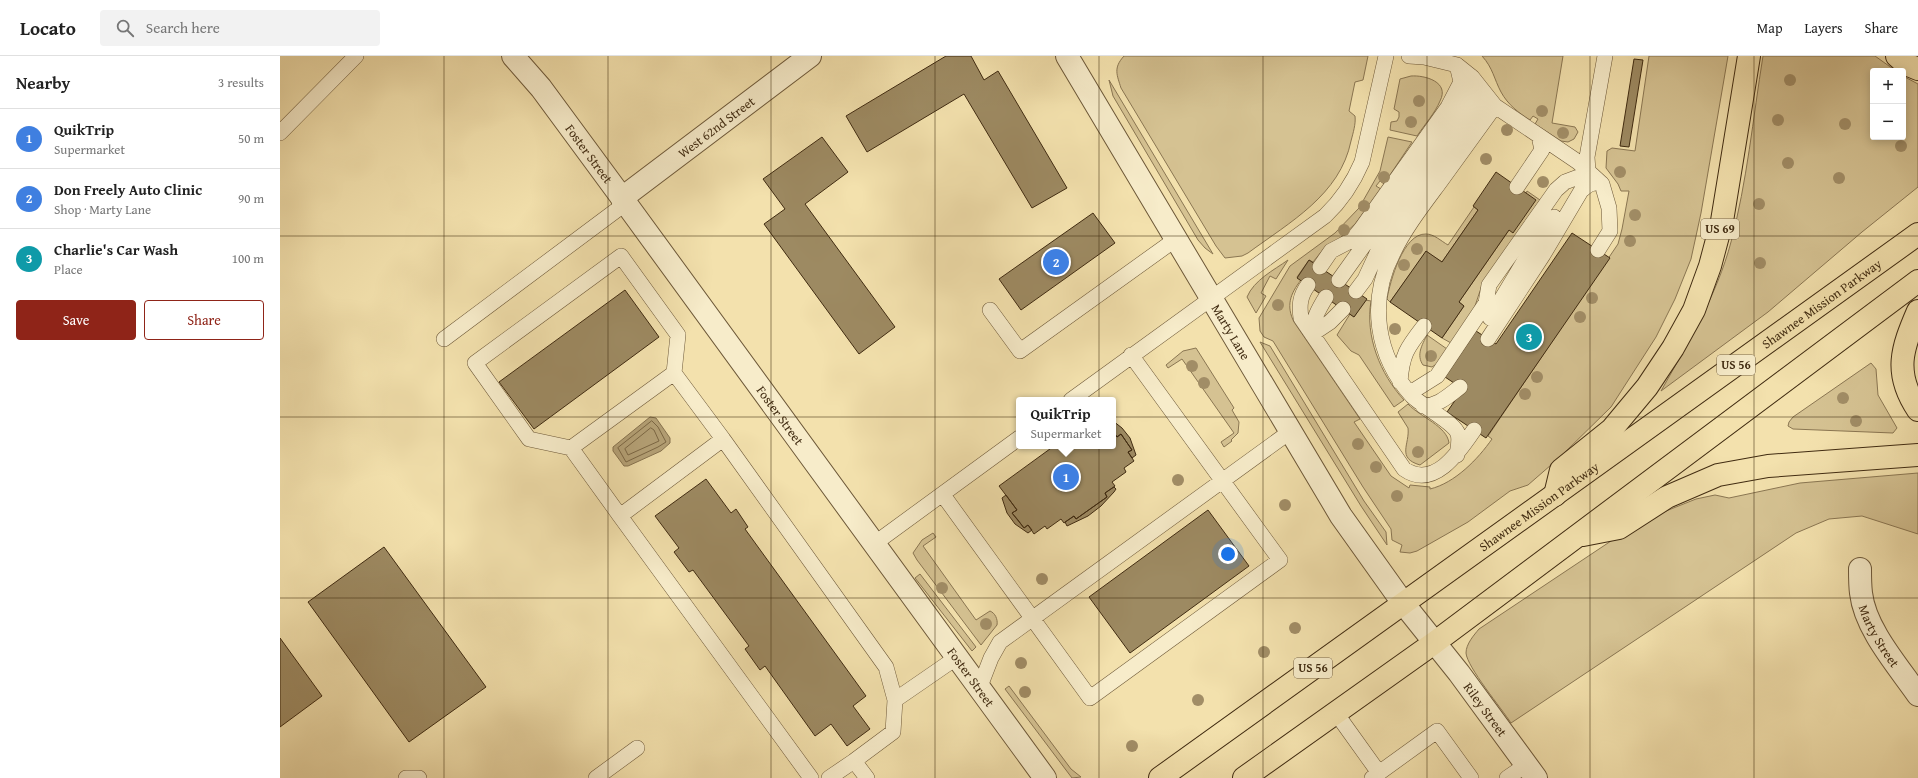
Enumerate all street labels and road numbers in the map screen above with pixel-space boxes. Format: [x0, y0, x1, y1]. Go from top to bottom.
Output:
street label: West 62nd Street [674, 92, 759, 163]
street label: Foster Street [561, 120, 617, 188]
road number: US 69 [1701, 219, 1739, 239]
street label: Shawnee Mission Parkway [1758, 254, 1886, 353]
street label: Marty Lane [1207, 301, 1255, 364]
road number: US 56 [1717, 355, 1755, 375]
street label: Foster Street [752, 382, 808, 450]
street label: Shawnee Mission Parkway [1475, 457, 1603, 556]
street label: Marty Street [1854, 602, 1904, 672]
street label: Foster Street [943, 644, 999, 711]
road number: US 56 [1294, 658, 1332, 678]
street label: Riley Street [1459, 679, 1512, 741]

